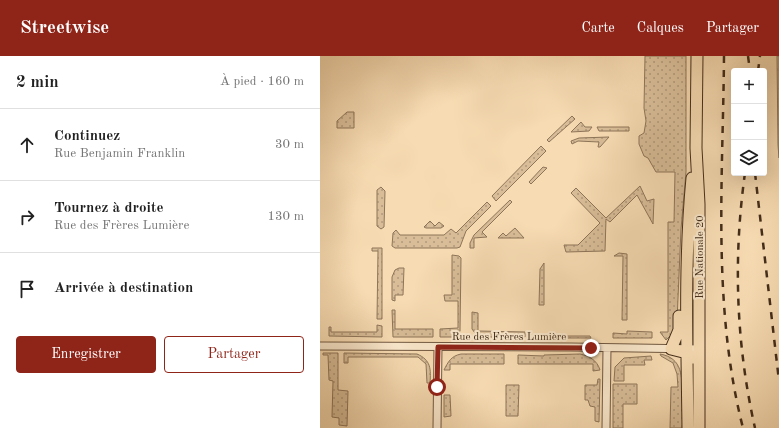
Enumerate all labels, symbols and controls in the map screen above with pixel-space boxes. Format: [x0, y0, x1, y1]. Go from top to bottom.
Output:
text: Streetwise [20, 19, 109, 38]
text: Carte [581, 21, 615, 35]
text: Calques [637, 21, 684, 35]
text: Partager [706, 21, 759, 35]
map controls [731, 68, 767, 176]
button: + [731, 68, 767, 104]
text: 2 min [16, 74, 59, 91]
text: À pied · 160 m [220, 75, 304, 88]
button: − [731, 104, 767, 140]
text: Continuez [54, 129, 120, 144]
icon: ahead [16, 134, 38, 156]
text: 30 m [275, 138, 304, 151]
button: layers [731, 140, 767, 176]
text: Rue Benjamin Franklin [54, 147, 185, 160]
text: Tournez à droite [54, 201, 164, 216]
icon: right [16, 206, 38, 228]
text: 130 m [267, 210, 304, 223]
street label: Rue Nationale 20 [695, 215, 706, 299]
text: Rue des Frères Lumière [54, 219, 189, 232]
icon: arrive [16, 278, 38, 300]
text: Arrivée à destination [54, 281, 193, 296]
street label: Rue des Frères Lumière [452, 332, 566, 343]
button: Enregistrer [16, 336, 156, 373]
button: Partager [164, 336, 304, 373]
route end [582, 339, 600, 357]
route start [428, 378, 446, 396]

